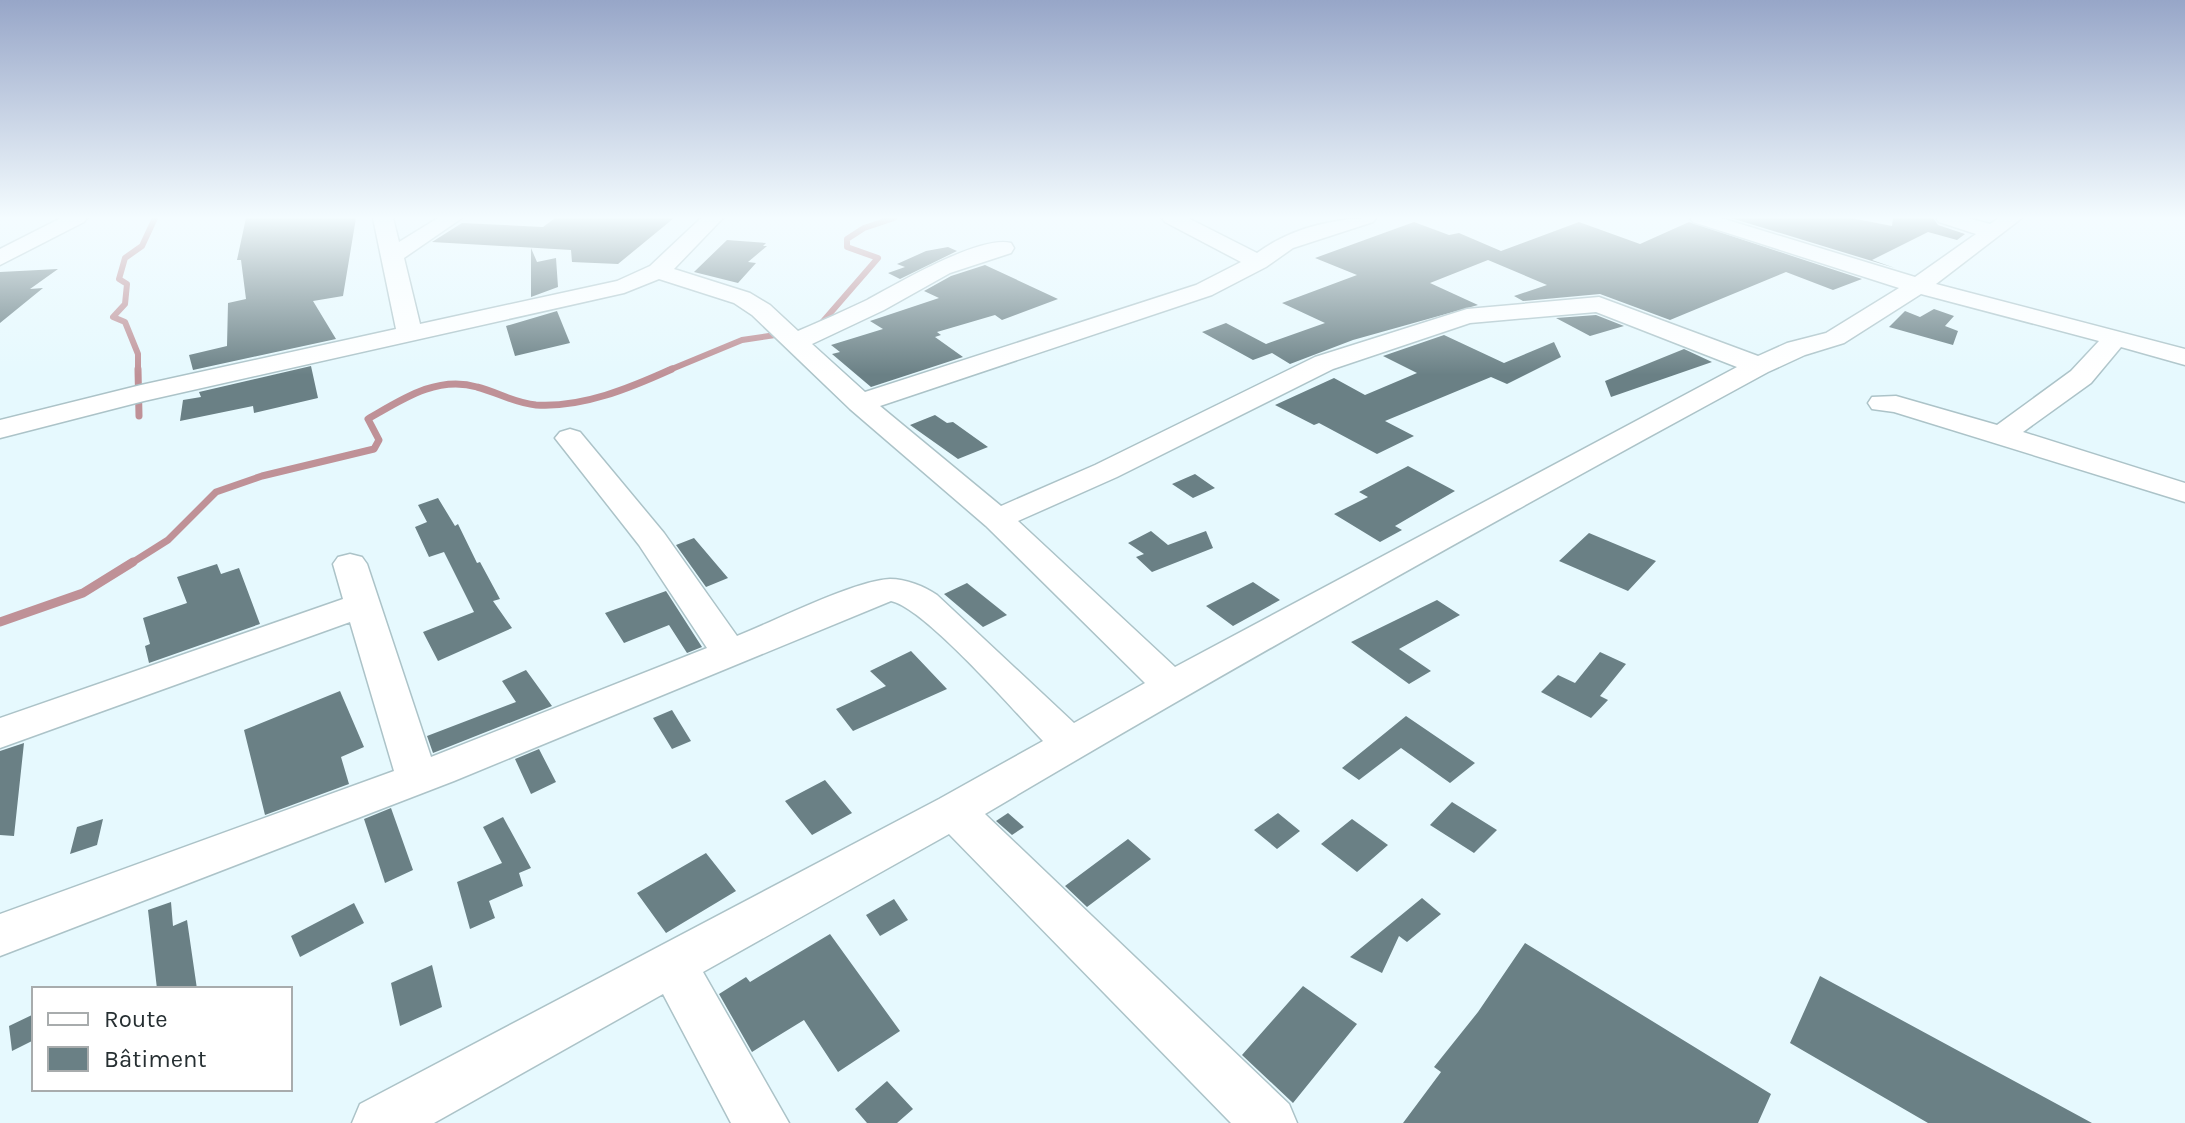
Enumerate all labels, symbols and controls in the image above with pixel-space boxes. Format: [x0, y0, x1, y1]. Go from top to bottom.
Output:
legend [32, 987, 292, 1091]
text: Route [104, 1005, 168, 1033]
text: Bâtiment [104, 1045, 207, 1073]

